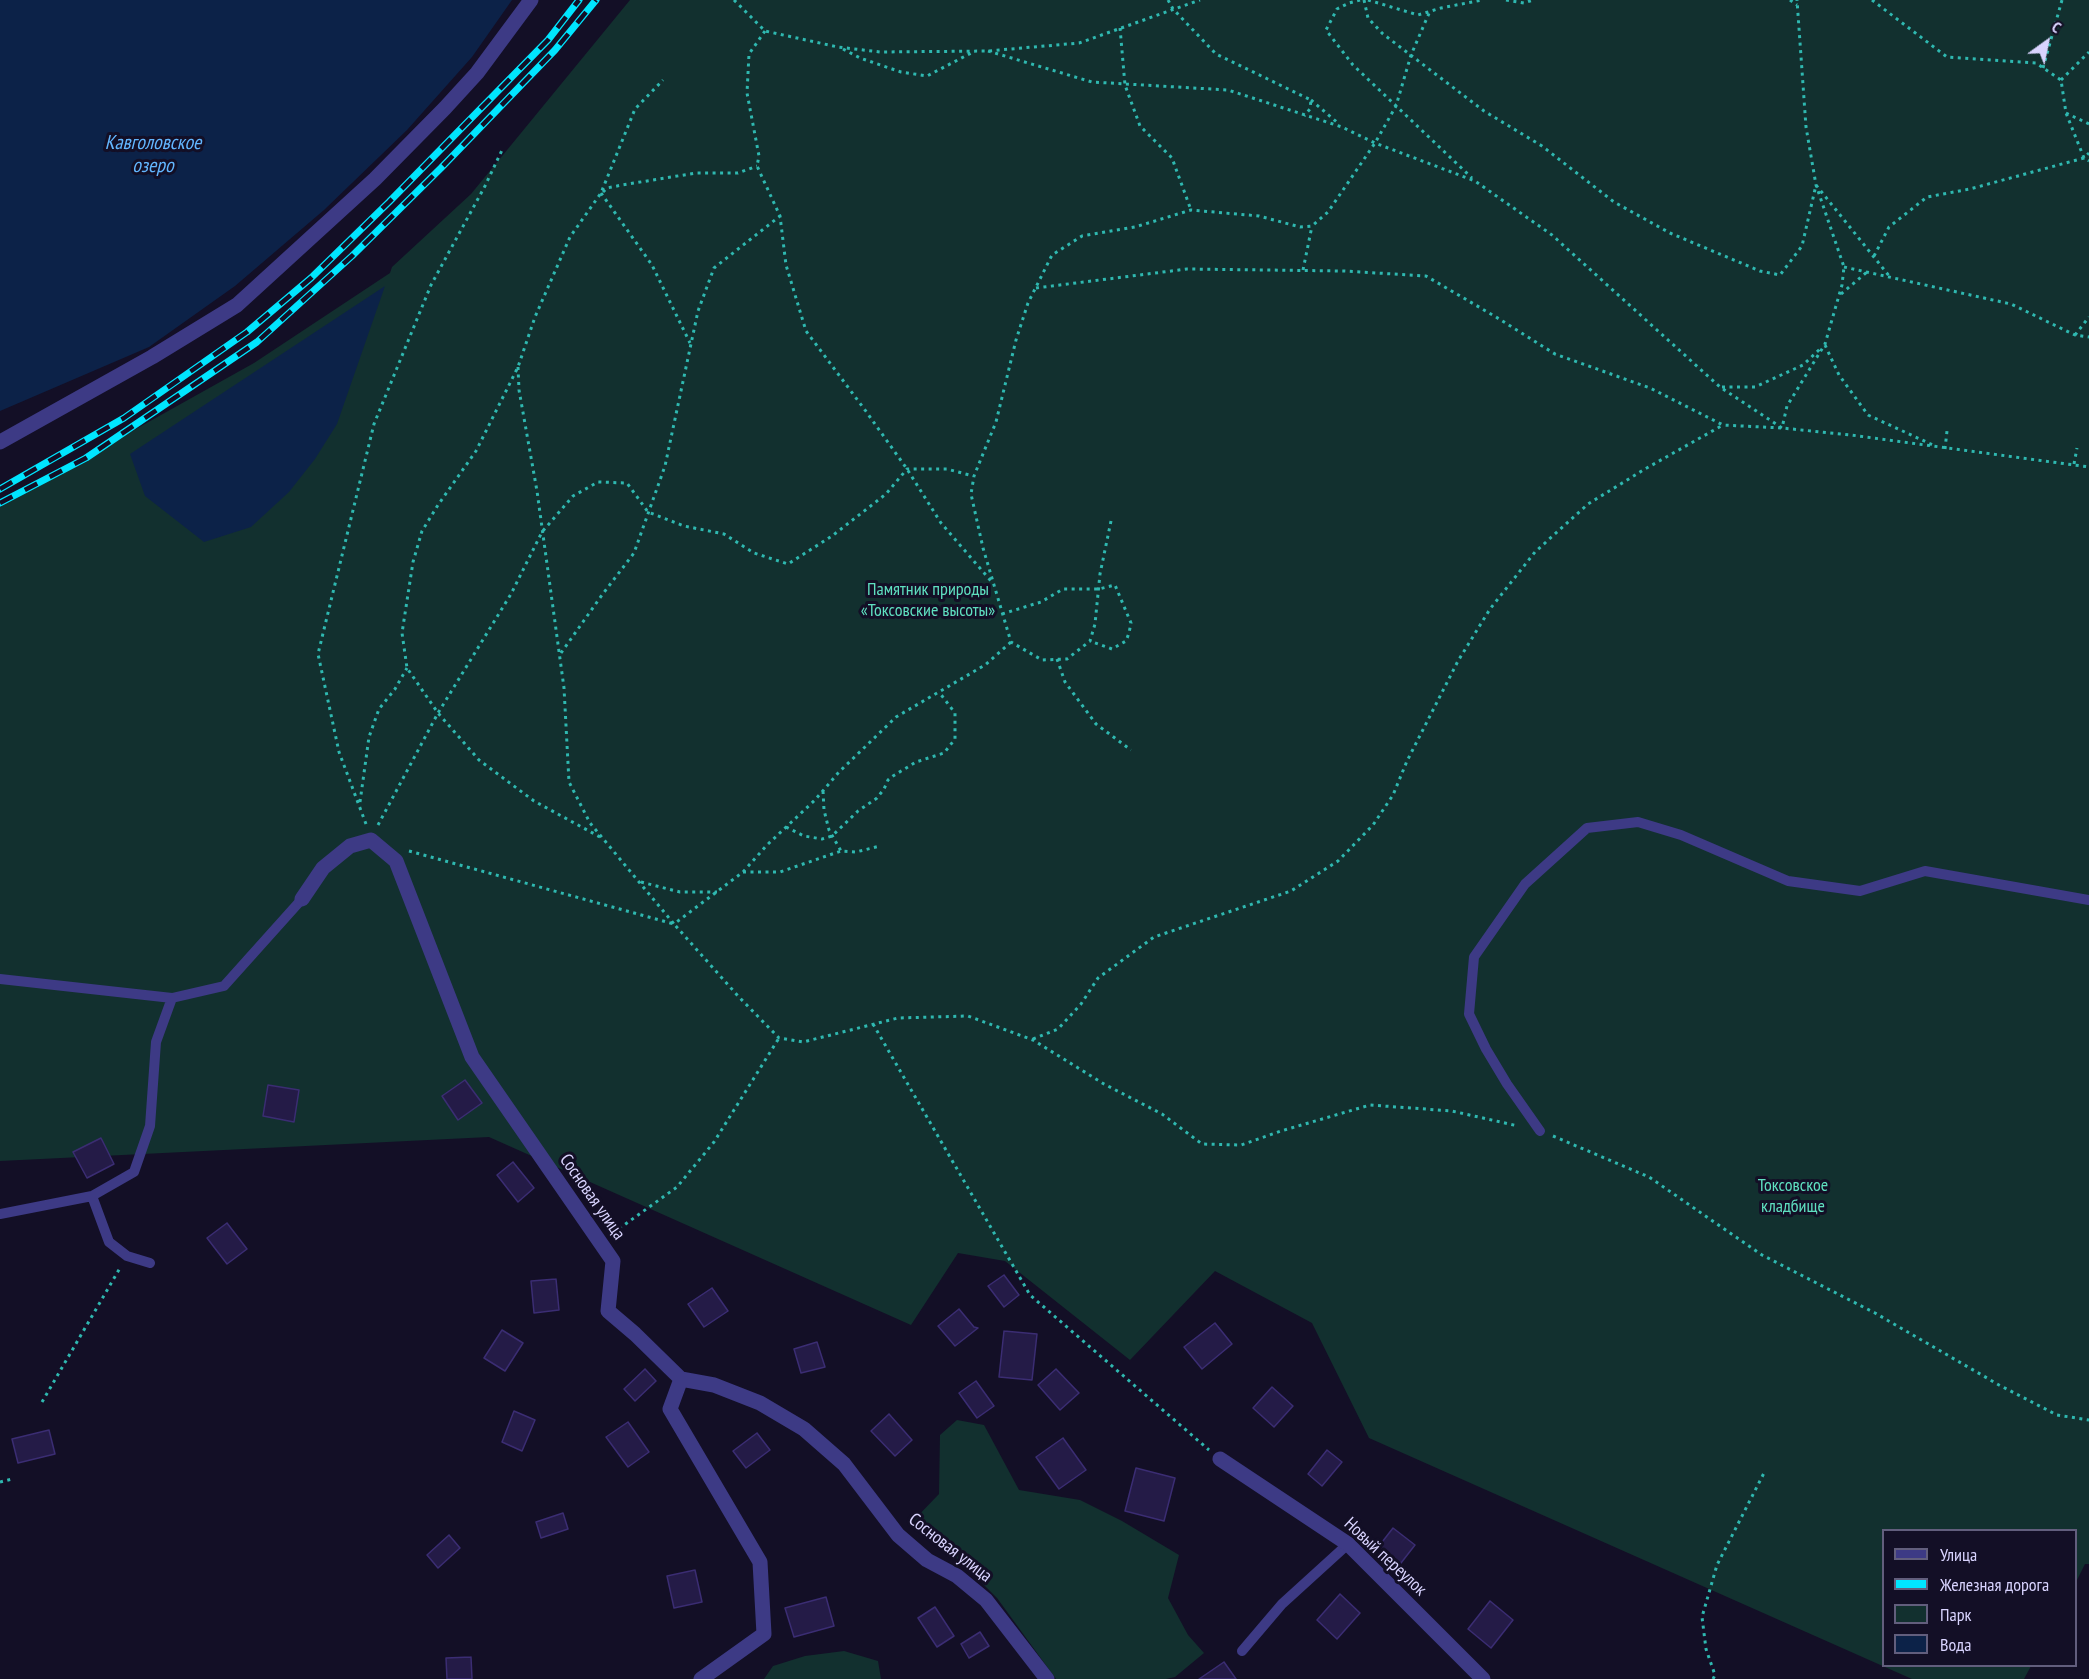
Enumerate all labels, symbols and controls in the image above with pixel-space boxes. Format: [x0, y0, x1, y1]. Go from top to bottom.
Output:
north arrow [2017, 12, 2077, 72]
text: С [2048, 17, 2065, 37]
water label: Кавголовское озеро [105, 131, 201, 178]
park label: Памятник природы «Токсовские высоты» [861, 579, 995, 622]
street label: Сосновая улица [555, 1150, 629, 1244]
park label: Токсовское кладбище [1758, 1175, 1828, 1218]
street label: Сосновая улица [904, 1509, 996, 1587]
street label: Новый переулок [1339, 1513, 1431, 1601]
legend [1882, 1529, 2077, 1667]
text: Улица [1940, 1543, 1977, 1566]
text: Железная дорога [1940, 1573, 2049, 1596]
text: Парк [1940, 1603, 1971, 1626]
text: Вода [1940, 1633, 1971, 1656]

